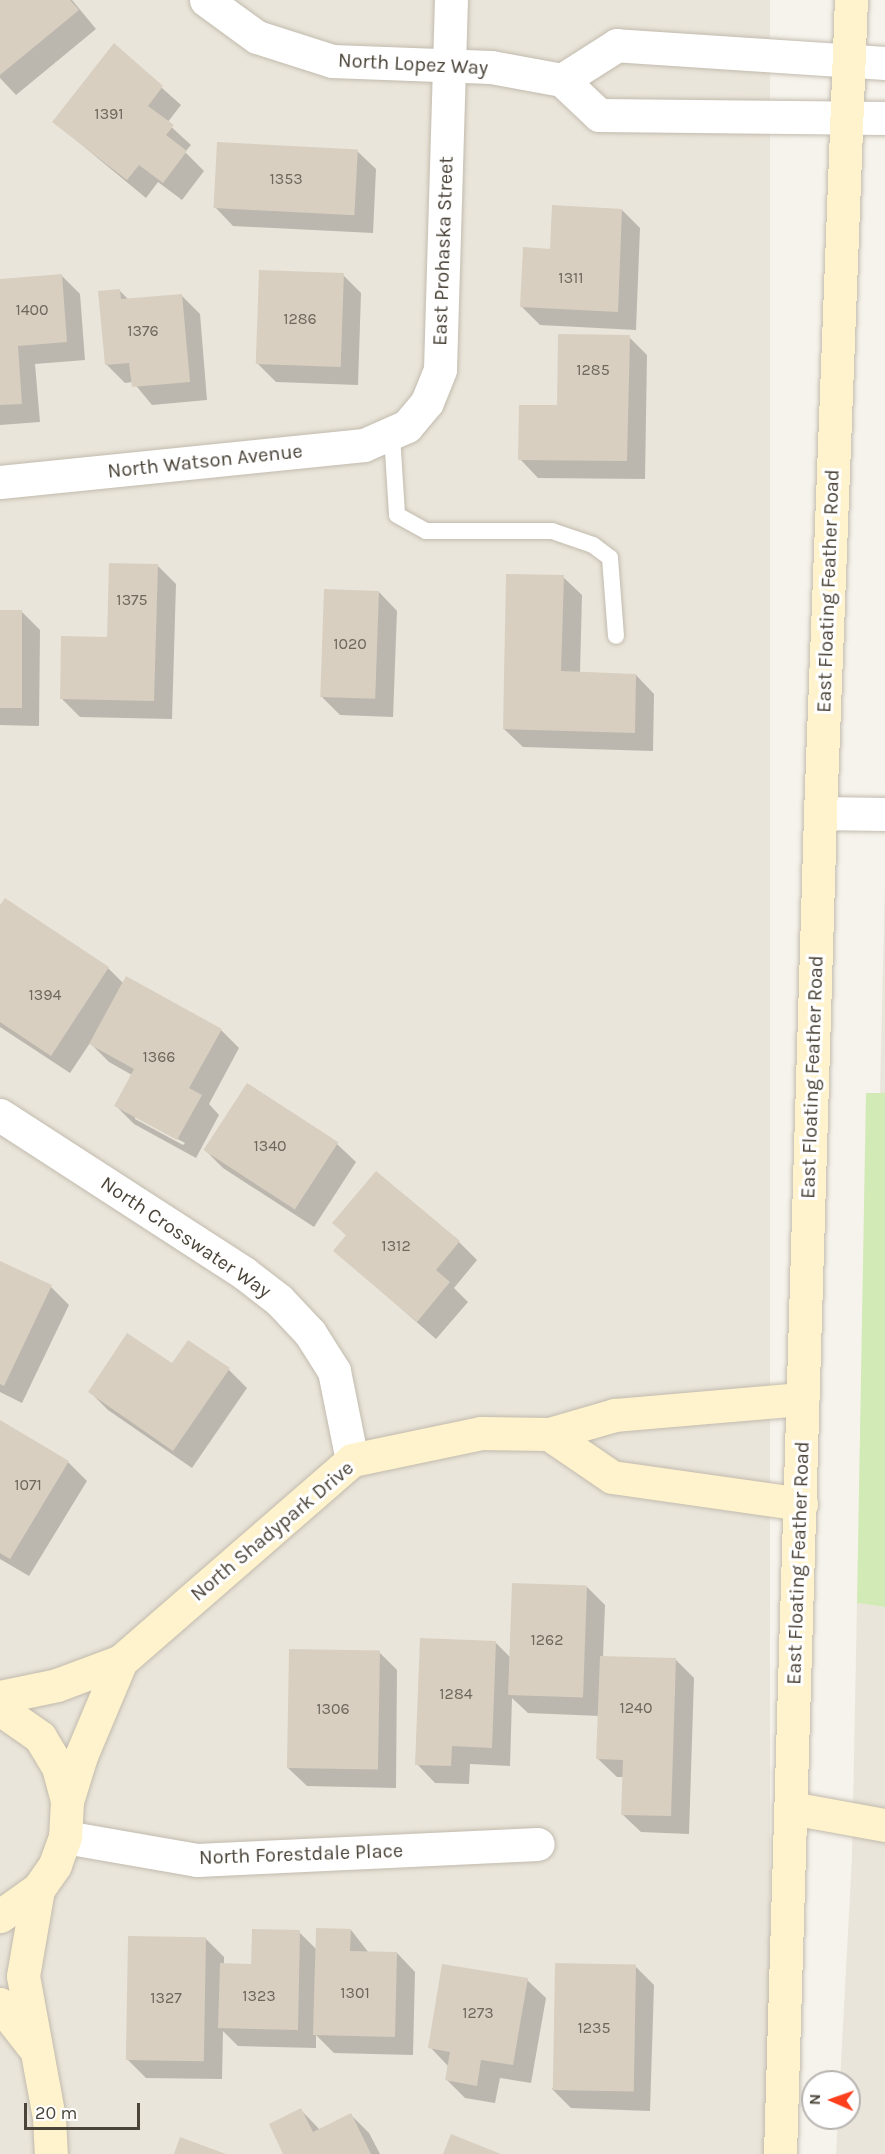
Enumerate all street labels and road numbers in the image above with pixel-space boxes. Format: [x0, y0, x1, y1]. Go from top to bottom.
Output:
street label: North Lopez Way [337, 48, 489, 80]
street label: East Prohaska Street [428, 156, 458, 346]
street label: North Watson Avenue [106, 439, 304, 483]
street label: East Floating Feather Road [812, 469, 844, 713]
street label: East Floating Feather Road [796, 955, 828, 1199]
street label: North Crosswater Way [96, 1171, 276, 1303]
street label: East Floating Feather Road [782, 1441, 814, 1685]
street label: North Shadypark Drive [186, 1456, 358, 1606]
street label: North Forestdale Place [198, 1838, 404, 1870]

